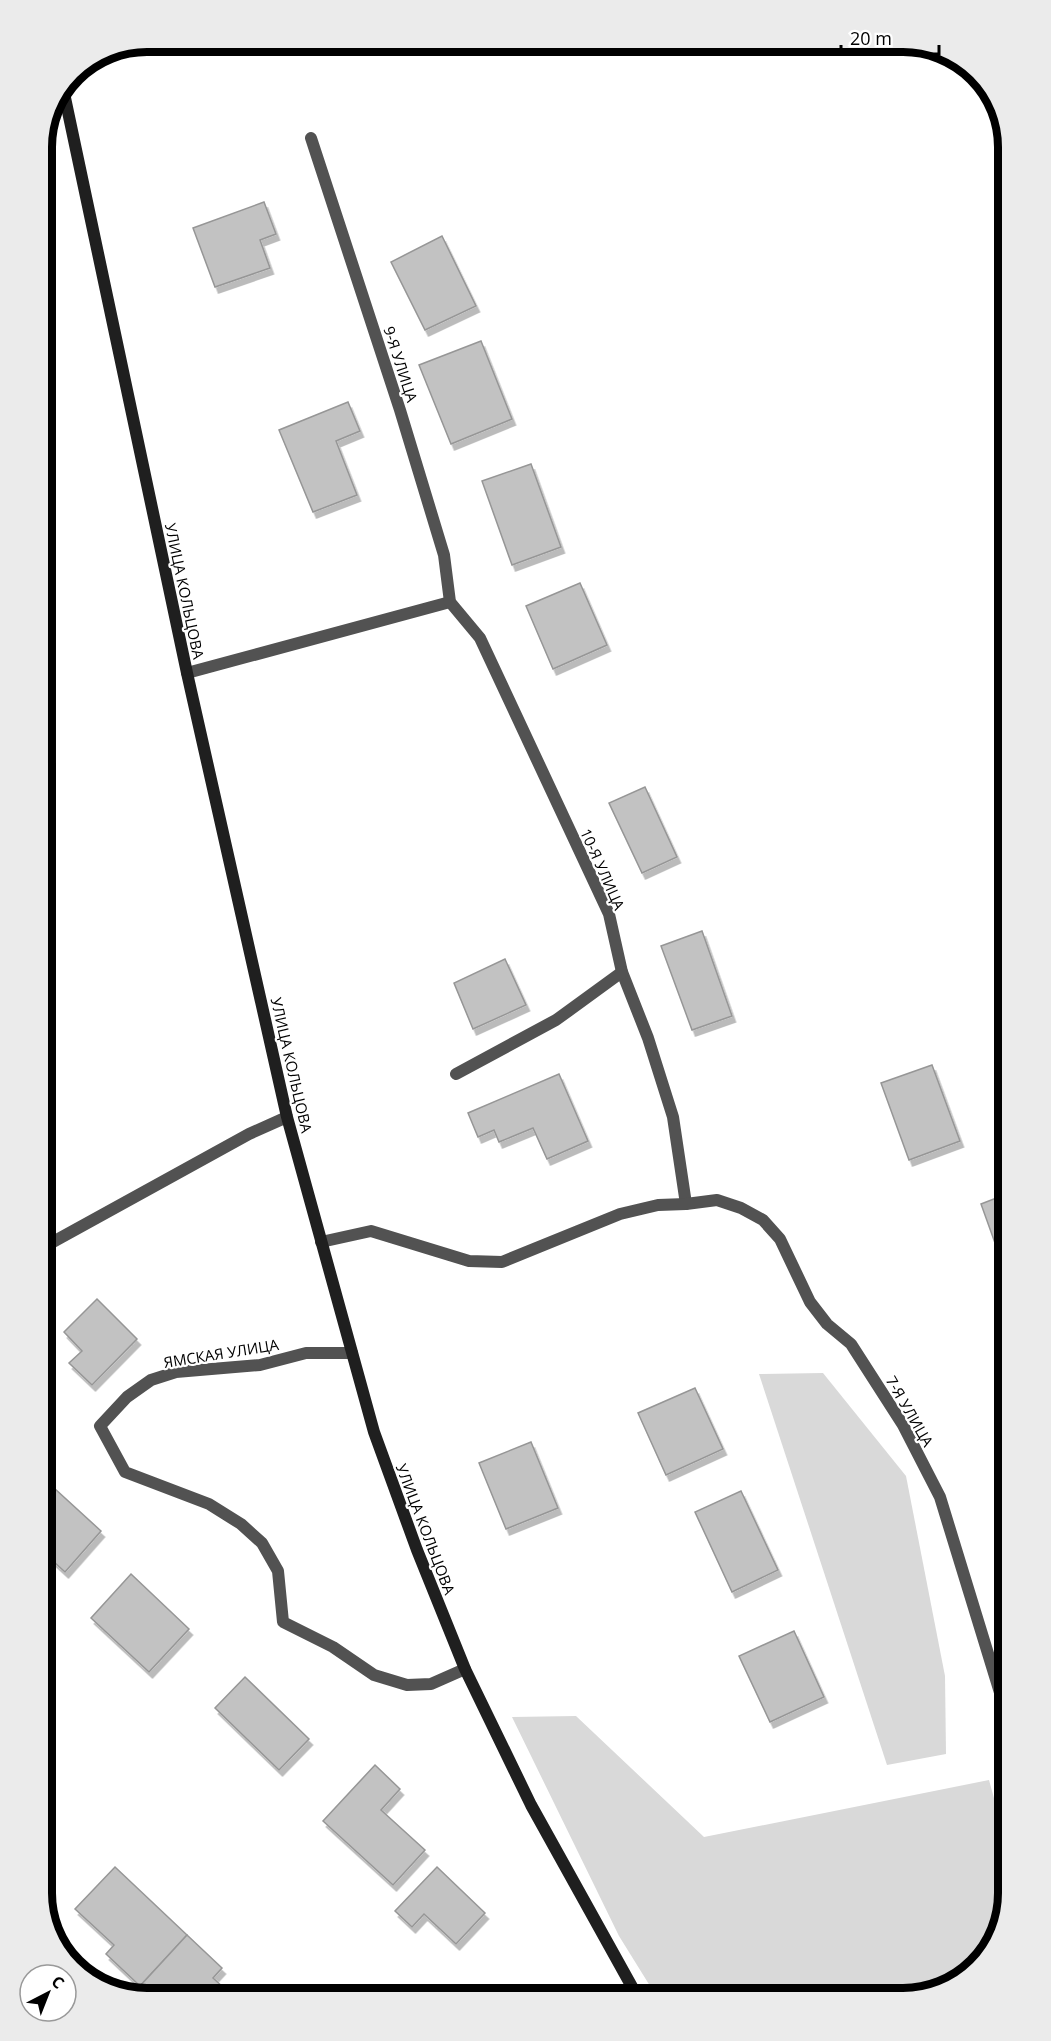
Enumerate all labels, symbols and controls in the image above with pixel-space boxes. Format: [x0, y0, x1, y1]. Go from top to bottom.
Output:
scale bar [841, 18, 938, 56]
text: 20 m [850, 26, 892, 50]
street label: 9-Я УЛИЦА [379, 324, 423, 405]
street label: УЛИЦА КОЛЬЦОВА [161, 521, 209, 661]
street label: 10-Я УЛИЦА [576, 825, 630, 913]
street label: УЛИЦА КОЛЬЦОВА [267, 995, 317, 1135]
street label: ЯМСКАЯ УЛИЦА [162, 1334, 280, 1372]
street label: 7-Я УЛИЦА [882, 1372, 939, 1450]
street label: УЛИЦА КОЛЬЦОВА [392, 1461, 460, 1598]
north arrow [18, 1963, 78, 2023]
text: С [47, 1970, 69, 1993]

